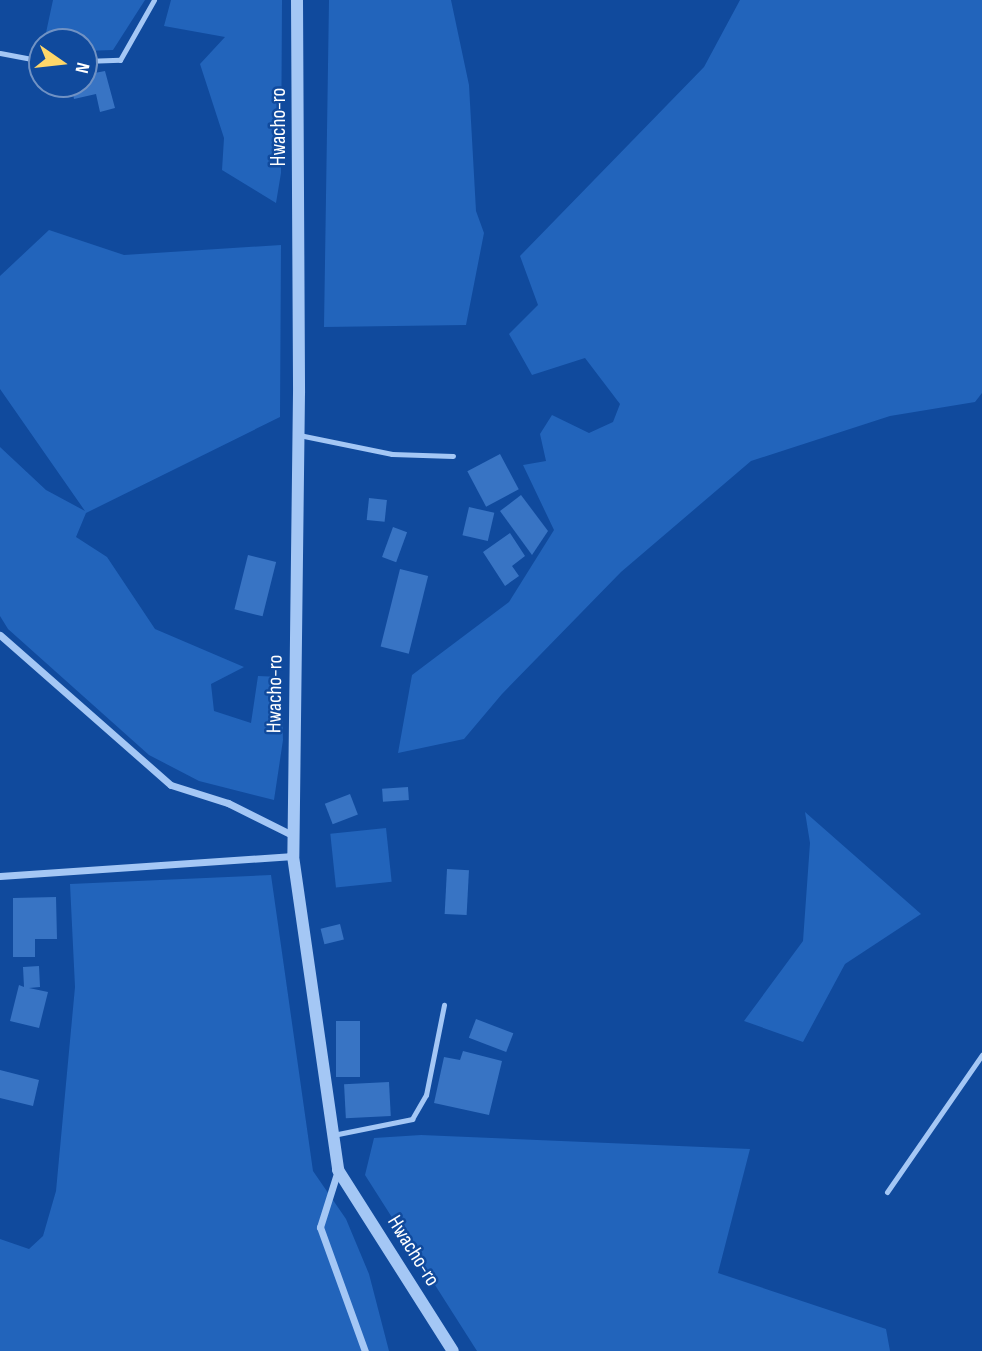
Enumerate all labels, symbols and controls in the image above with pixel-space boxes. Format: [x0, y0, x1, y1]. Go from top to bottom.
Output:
north arrow [28, 28, 98, 98]
text: N [70, 60, 94, 75]
street label: Hwacho-ro [266, 88, 292, 166]
street label: Hwacho-ro [262, 655, 288, 733]
street label: Hwacho-ro [382, 1211, 444, 1291]

